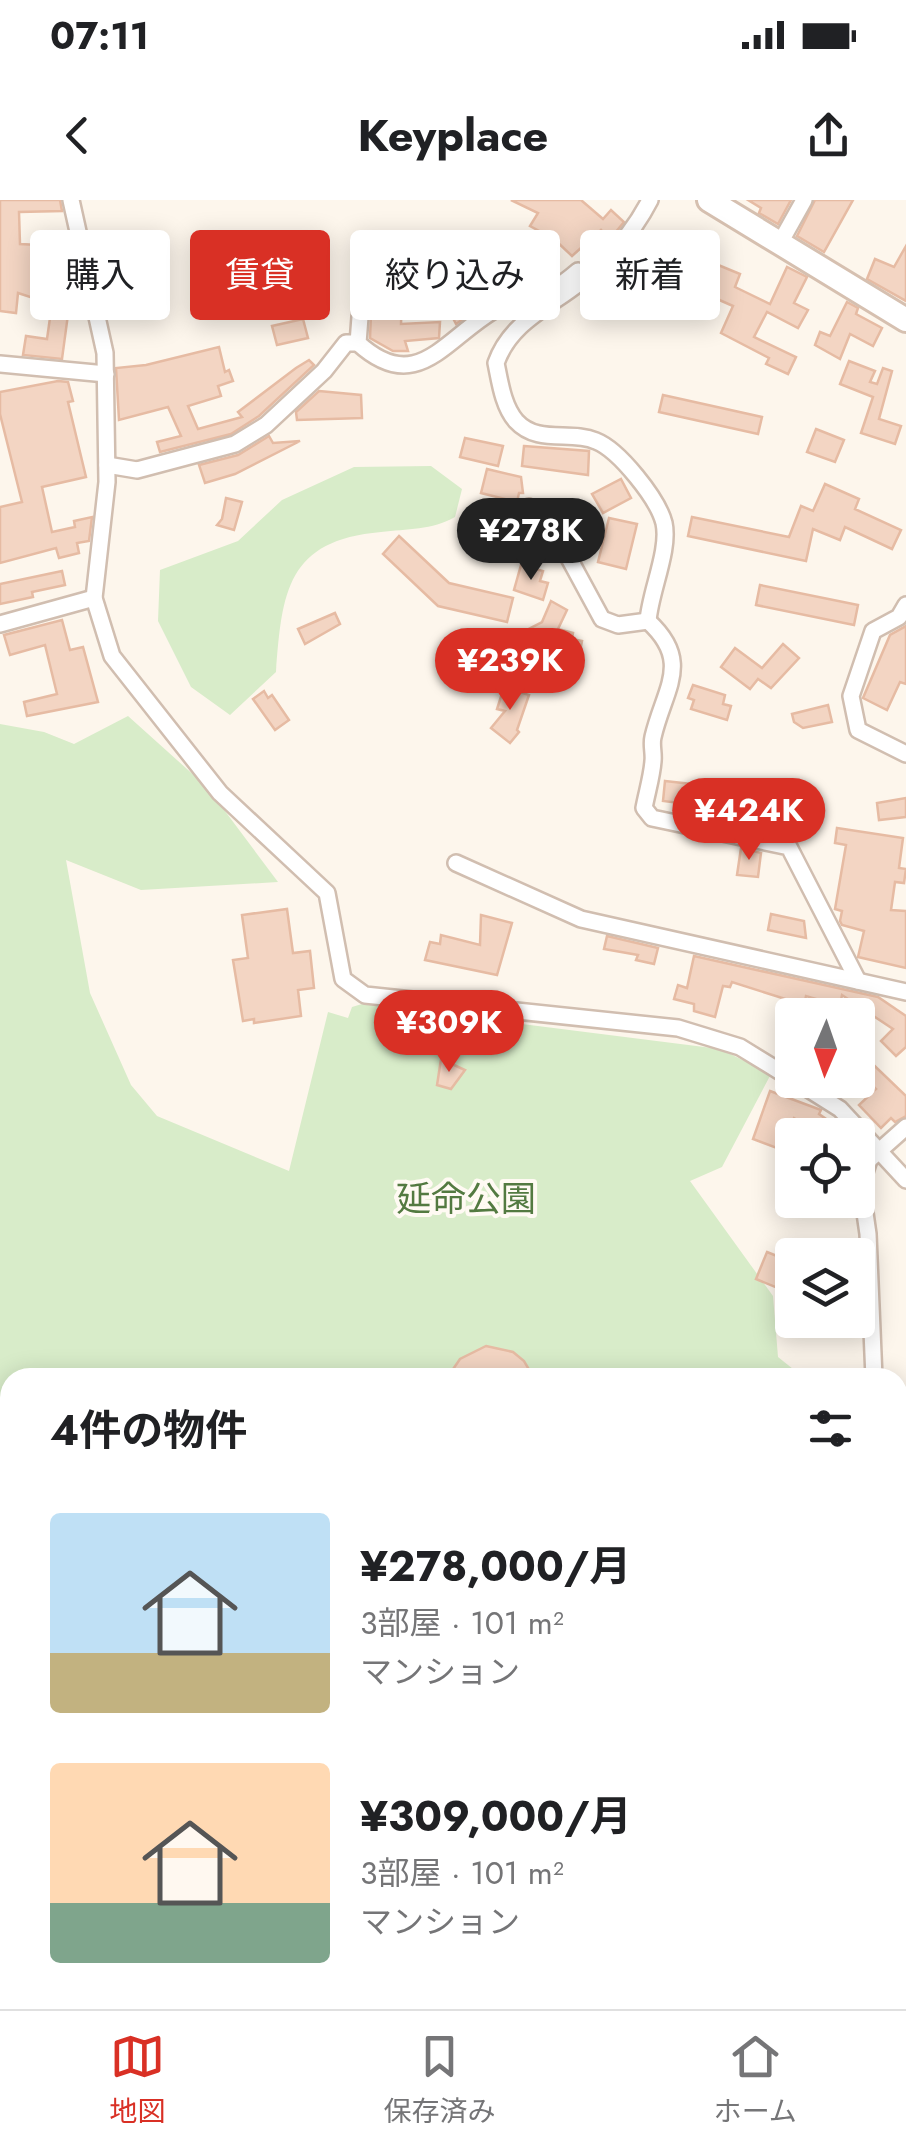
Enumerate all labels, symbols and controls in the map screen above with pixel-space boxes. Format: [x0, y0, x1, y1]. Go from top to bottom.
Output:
text: 07:11 [50, 8, 149, 63]
text: Keyplace [358, 103, 548, 168]
icon: back [50, 108, 105, 163]
icon: share [801, 108, 856, 163]
chip: 購入 [30, 230, 170, 320]
chip: 賃貸 [190, 230, 330, 320]
chip: 絞り込み [350, 230, 560, 320]
chip: 新着 [580, 230, 720, 320]
pin: ¥278K [461, 498, 601, 583]
text: ¥278K [479, 507, 583, 553]
pin: ¥239K [440, 628, 580, 713]
text: ¥239K [457, 637, 563, 683]
pin: ¥424K [679, 778, 819, 863]
text: ¥424K [694, 787, 804, 833]
pin: ¥309K [379, 990, 519, 1075]
north arrow [775, 998, 875, 1098]
map controls [775, 998, 875, 1338]
text: ¥309K [396, 999, 502, 1045]
button: locate [775, 1118, 875, 1218]
park label: 延命公園 [396, 1174, 536, 1224]
button: layers [775, 1238, 875, 1338]
text: 4件の物件 [50, 1400, 247, 1461]
icon: filters [803, 1401, 858, 1456]
text: ¥278,000/月 [360, 1536, 631, 1597]
icon: home [130, 1553, 250, 1673]
text: 3部屋 · 101 m² [360, 1600, 564, 1646]
text: マンション [360, 1649, 520, 1695]
text: ¥309,000/月 [360, 1786, 632, 1847]
icon: home [130, 1803, 250, 1923]
text: 3部屋 · 101 m² [360, 1850, 564, 1896]
text: マンション [360, 1899, 520, 1945]
tab: 地図 [109, 2029, 165, 2132]
tab: 保存済み [383, 2029, 495, 2132]
tab: ホーム [714, 2029, 797, 2132]

